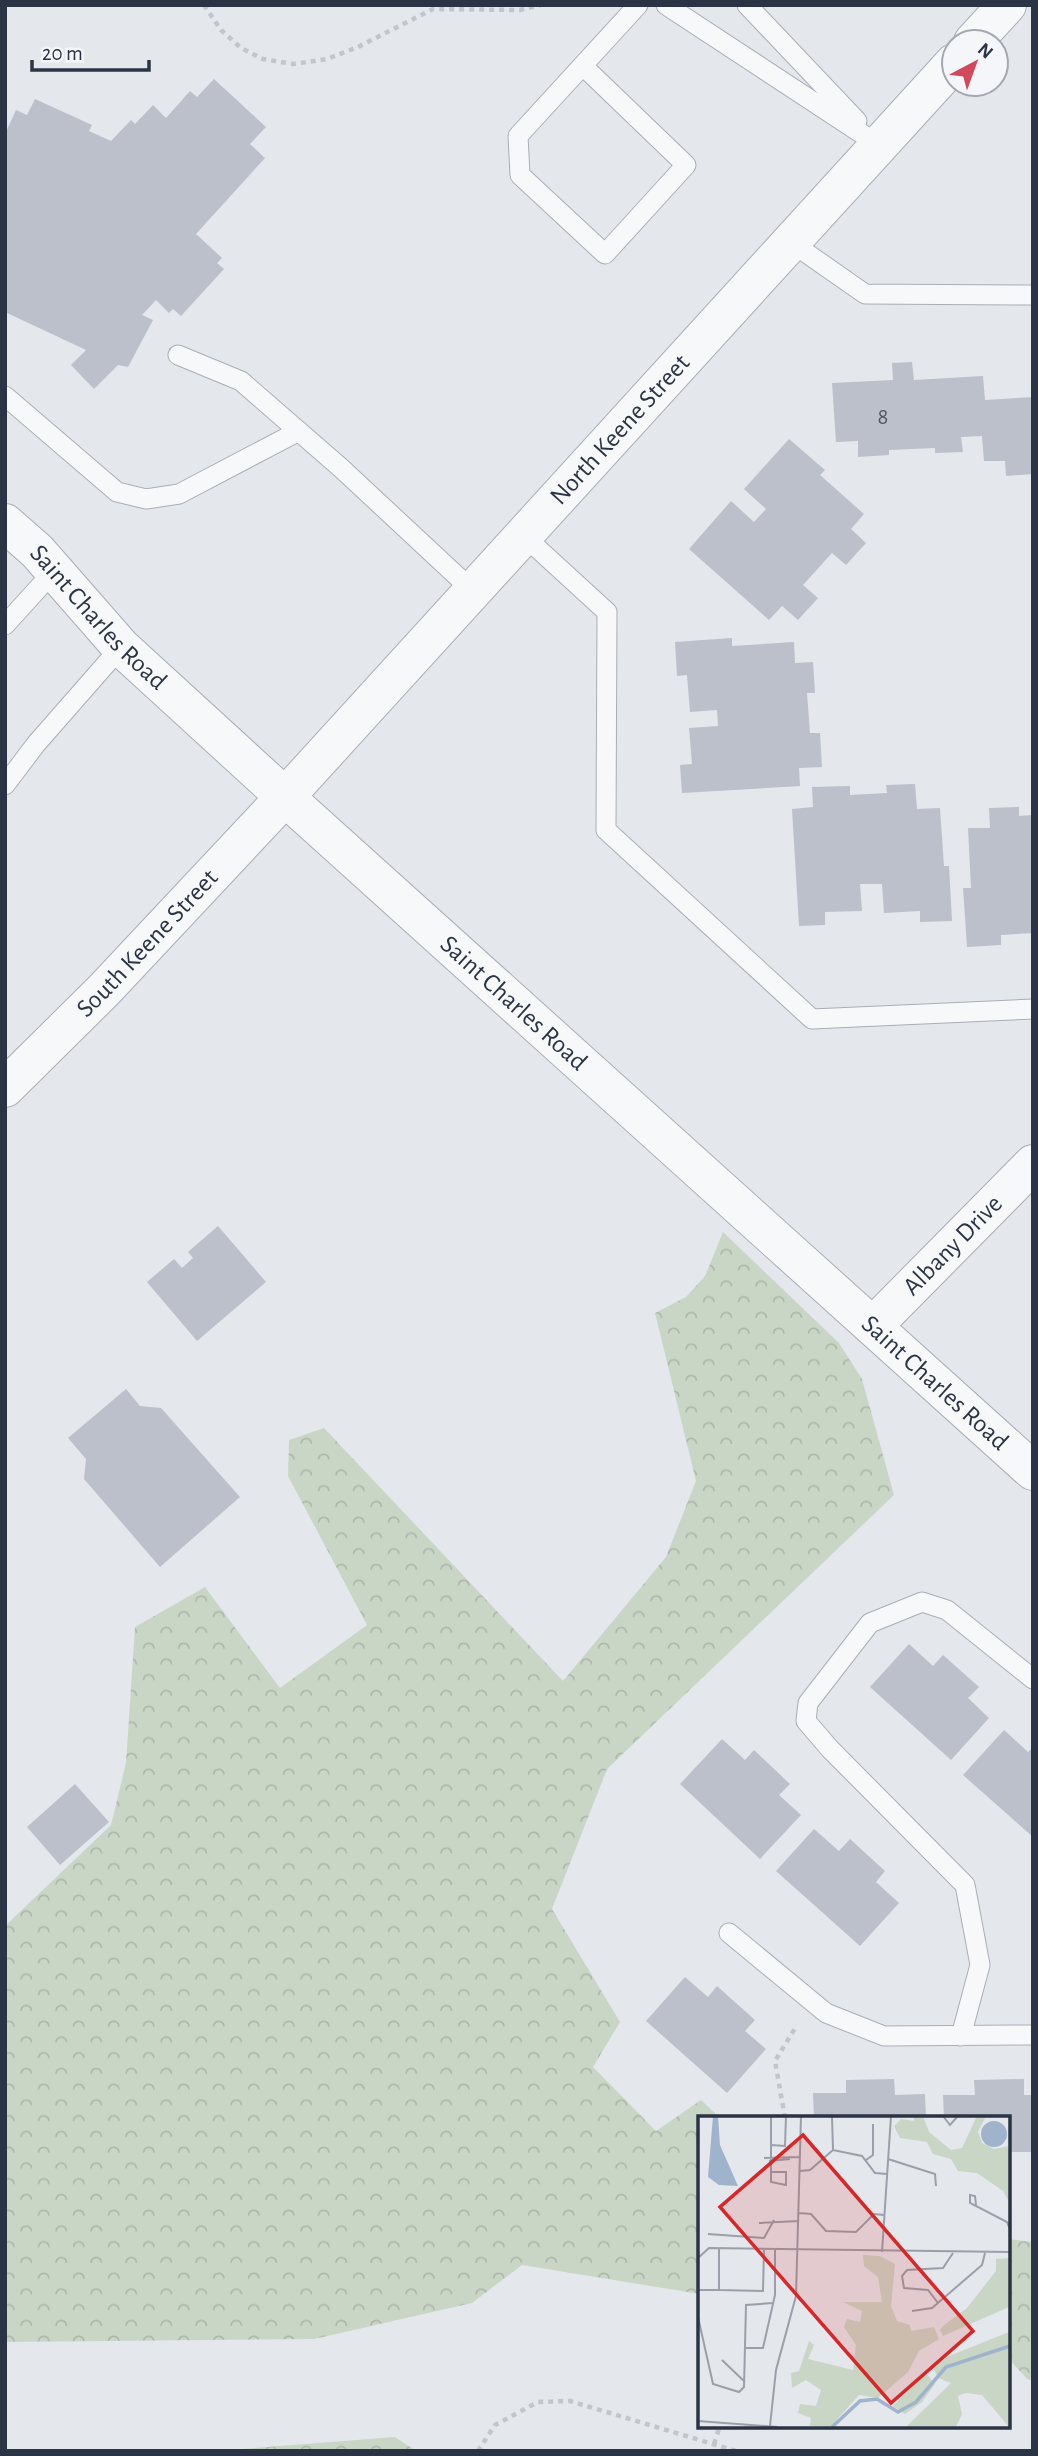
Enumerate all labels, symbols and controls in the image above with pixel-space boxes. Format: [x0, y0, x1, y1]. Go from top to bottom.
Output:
scale bar [32, 28, 149, 72]
north arrow [940, 28, 1010, 98]
text: N [974, 40, 996, 63]
text: 20 m [42, 43, 83, 64]
street label: North Keene Street [545, 350, 694, 510]
house number: 8 [878, 406, 888, 429]
street label: Saint Charles Road [25, 540, 172, 695]
street label: South Keene Street [72, 864, 223, 1022]
street label: Saint Charles Road [435, 931, 592, 1076]
street label: Albany Drive [898, 1190, 1007, 1300]
street label: Saint Charles Road [857, 1310, 1013, 1455]
inset map [698, 2116, 1010, 2428]

